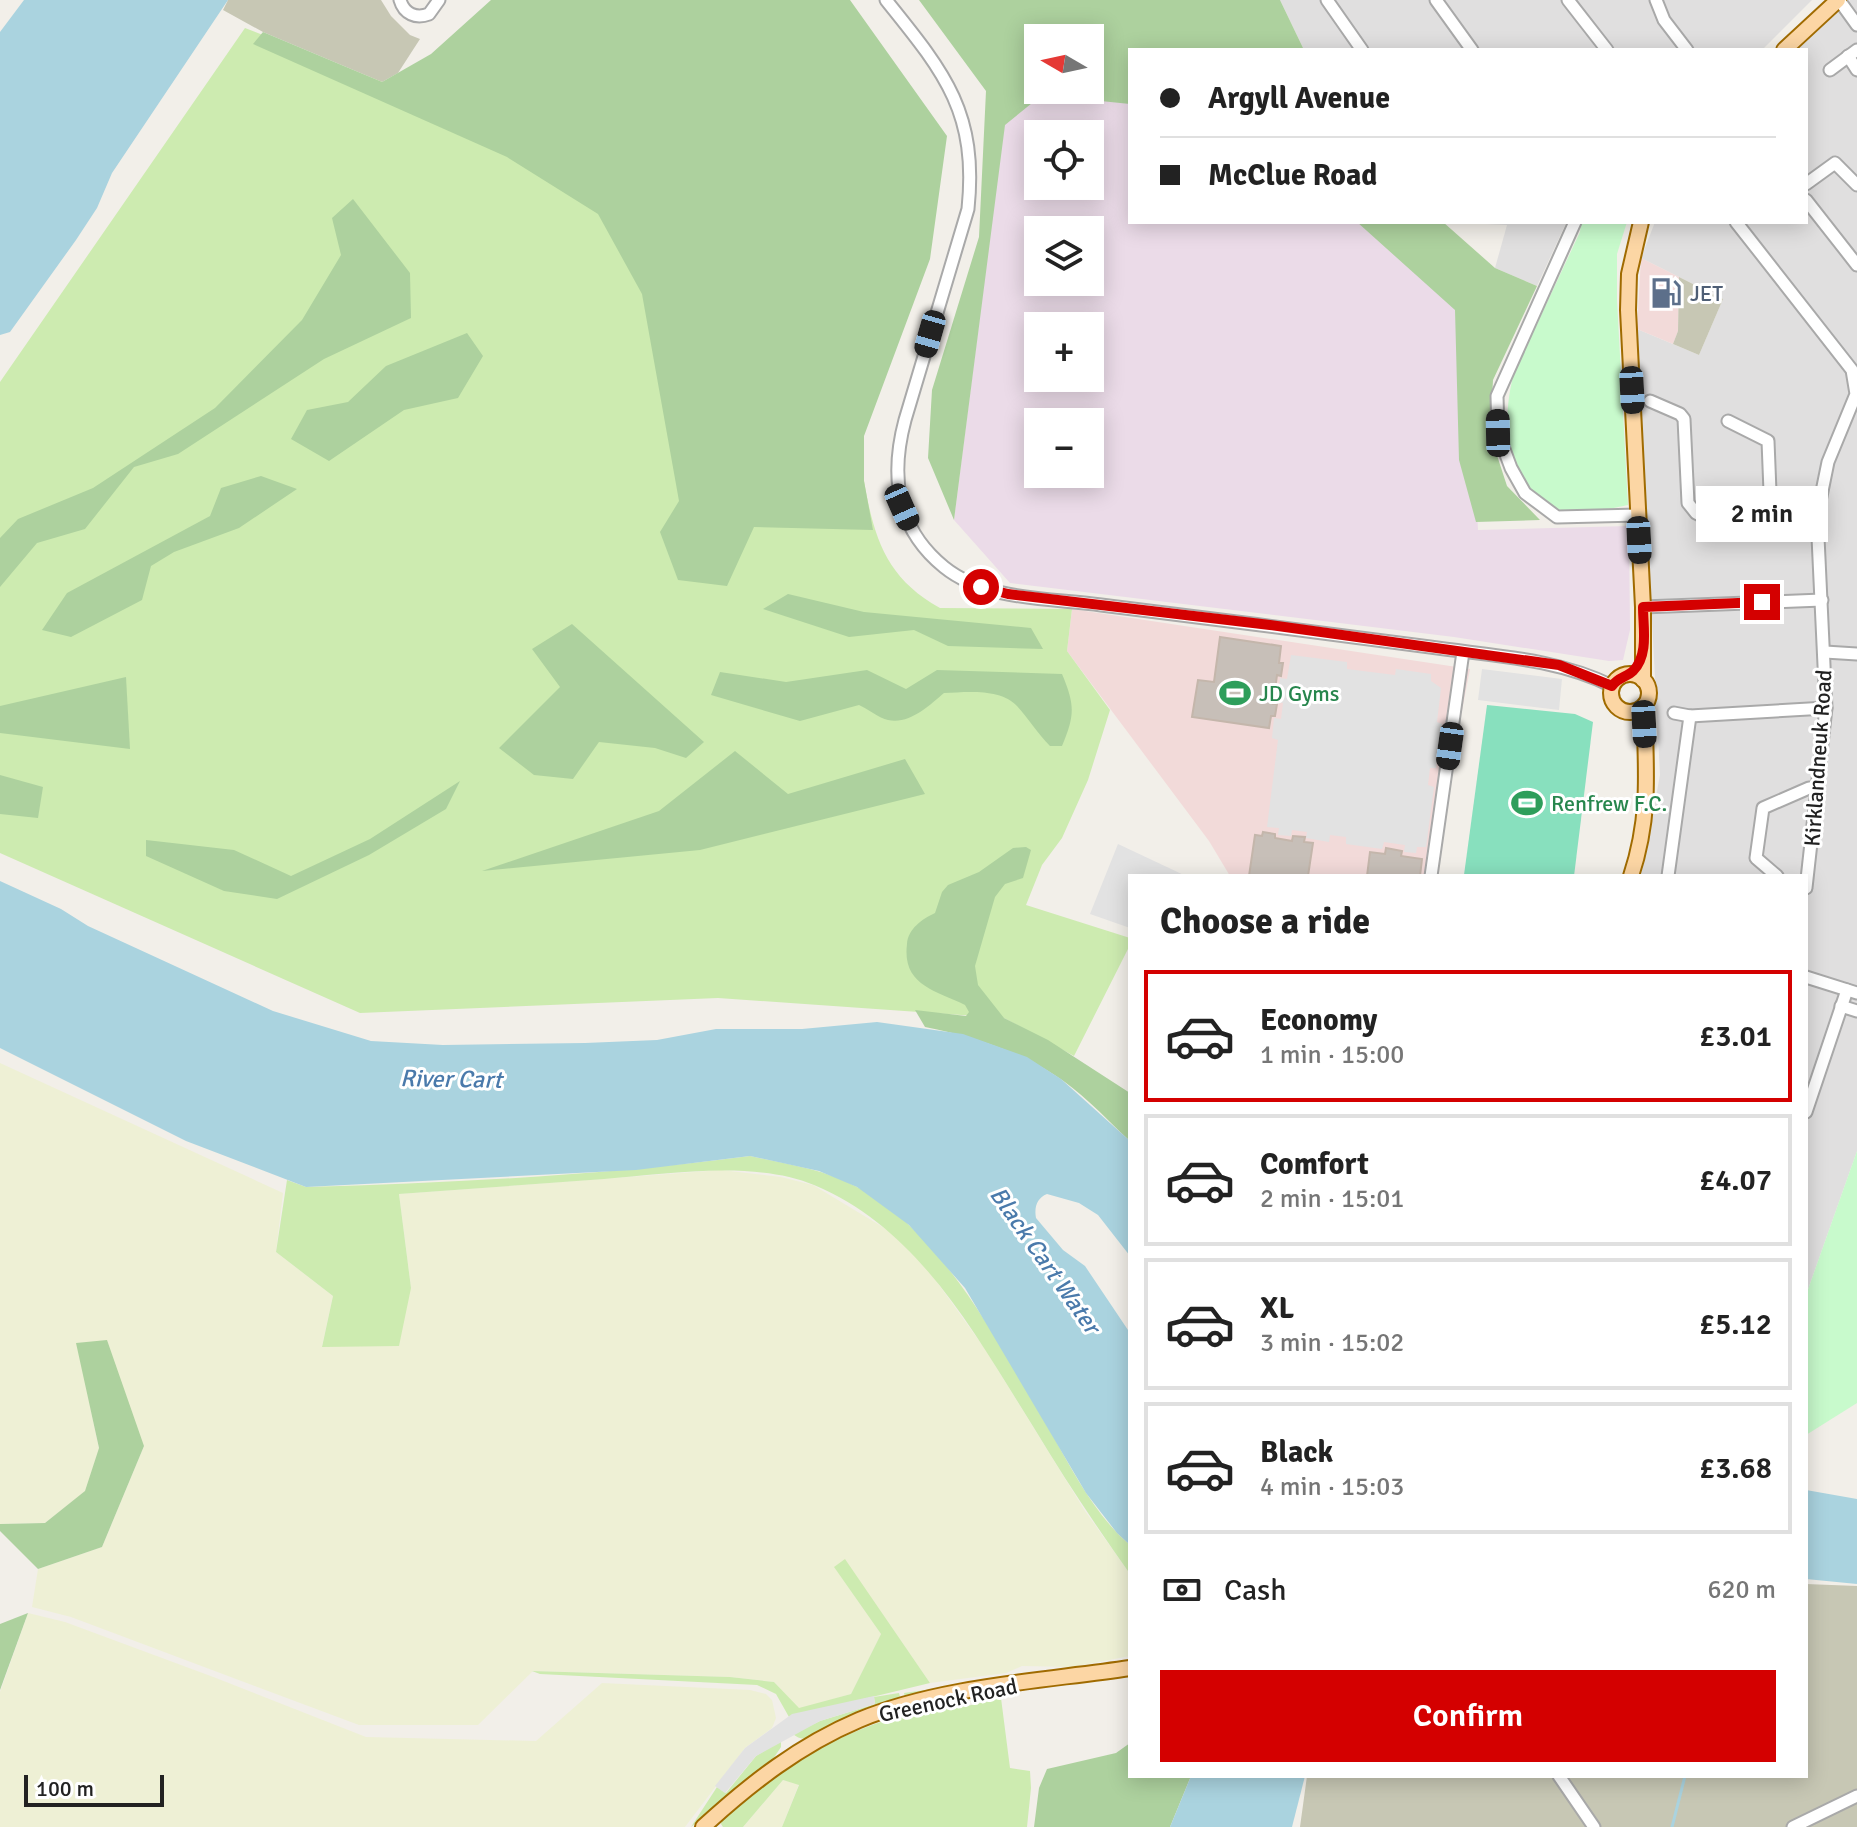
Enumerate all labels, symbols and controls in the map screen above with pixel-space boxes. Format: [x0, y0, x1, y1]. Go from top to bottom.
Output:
north arrow [1024, 24, 1104, 104]
map controls [1024, 24, 1104, 488]
text: Argyll Avenue [1208, 80, 1390, 117]
button: locate [1024, 120, 1104, 200]
text: McClue Road [1208, 157, 1377, 194]
button: layers [1024, 216, 1104, 296]
fuel station icon: JET [1649, 276, 1683, 310]
place label: JET [1690, 280, 1723, 307]
car [912, 308, 948, 360]
button: + [1024, 312, 1104, 392]
car [1619, 365, 1645, 415]
button: − [1024, 408, 1104, 488]
car [1486, 409, 1510, 457]
car [881, 480, 923, 534]
callout: 2 min [1696, 486, 1828, 542]
text: 2 min [1731, 498, 1793, 530]
car [1626, 515, 1652, 565]
route start [963, 569, 999, 605]
route end [1744, 584, 1780, 620]
street label: Kirklandneuk Road [1798, 669, 1838, 847]
sports icon: JD Gyms [1218, 676, 1252, 710]
place label: JD Gyms [1259, 680, 1339, 707]
car [1631, 699, 1657, 749]
car [1435, 721, 1465, 771]
sports icon: Renfrew F.C. [1510, 786, 1544, 820]
place label: Renfrew F.C. [1551, 790, 1667, 817]
text: Choose a ride [1160, 899, 1370, 944]
icon: car [1164, 1000, 1236, 1072]
text: Economy [1260, 1002, 1377, 1039]
text: £3.01 [1699, 1018, 1772, 1055]
text: 1 min · 15:00 [1260, 1039, 1404, 1071]
water label: River Cart [400, 1063, 505, 1095]
icon: car [1164, 1144, 1236, 1216]
text: Comfort [1260, 1146, 1369, 1183]
text: £4.07 [1699, 1162, 1772, 1199]
water label: Black Cart Water [983, 1181, 1109, 1342]
text: 2 min · 15:01 [1260, 1183, 1404, 1215]
icon: car [1164, 1288, 1236, 1360]
text: XL [1260, 1290, 1294, 1327]
text: £5.12 [1699, 1306, 1772, 1343]
text: 3 min · 15:02 [1260, 1327, 1404, 1359]
icon: car [1164, 1432, 1236, 1504]
text: Black [1260, 1434, 1333, 1471]
text: £3.68 [1699, 1450, 1772, 1487]
text: 4 min · 15:03 [1260, 1471, 1404, 1503]
icon: cash [1160, 1568, 1204, 1612]
text: Cash [1224, 1572, 1287, 1609]
text: 620 m [1707, 1574, 1776, 1606]
button: Confirm [1160, 1670, 1776, 1762]
street label: Greenock Road [876, 1672, 1020, 1728]
scale bar [24, 1771, 164, 1807]
text: 100 m [36, 1775, 94, 1802]

